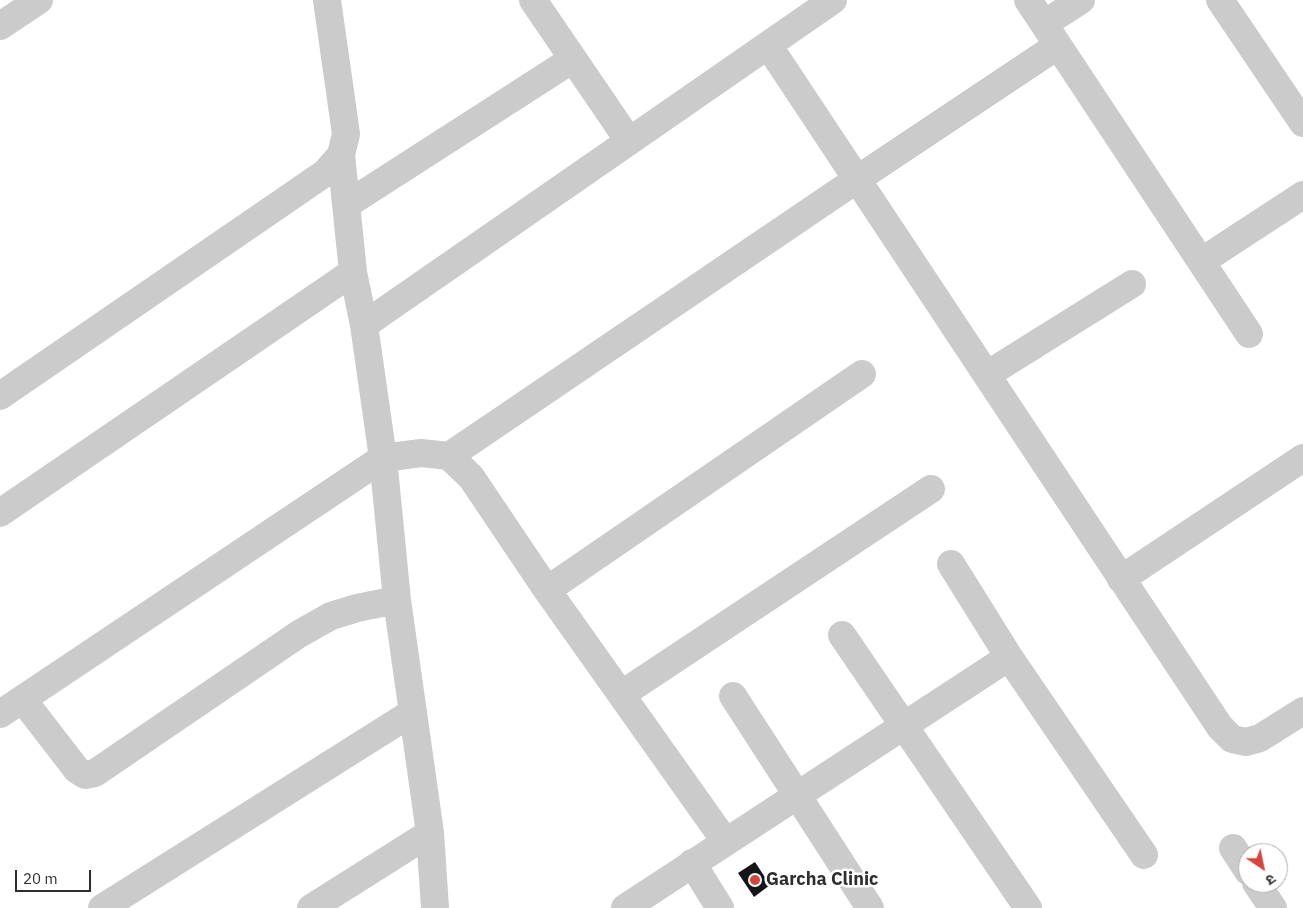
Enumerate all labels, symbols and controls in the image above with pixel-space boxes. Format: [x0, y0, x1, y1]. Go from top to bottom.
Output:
north arrow [1238, 843, 1288, 893]
scale bar [18, 860, 94, 892]
text: 20 m [23, 869, 58, 888]
place label: Garcha Clinic [766, 869, 878, 891]
text: उ [1262, 870, 1279, 889]
marker: Garcha Clinic [748, 873, 762, 887]

